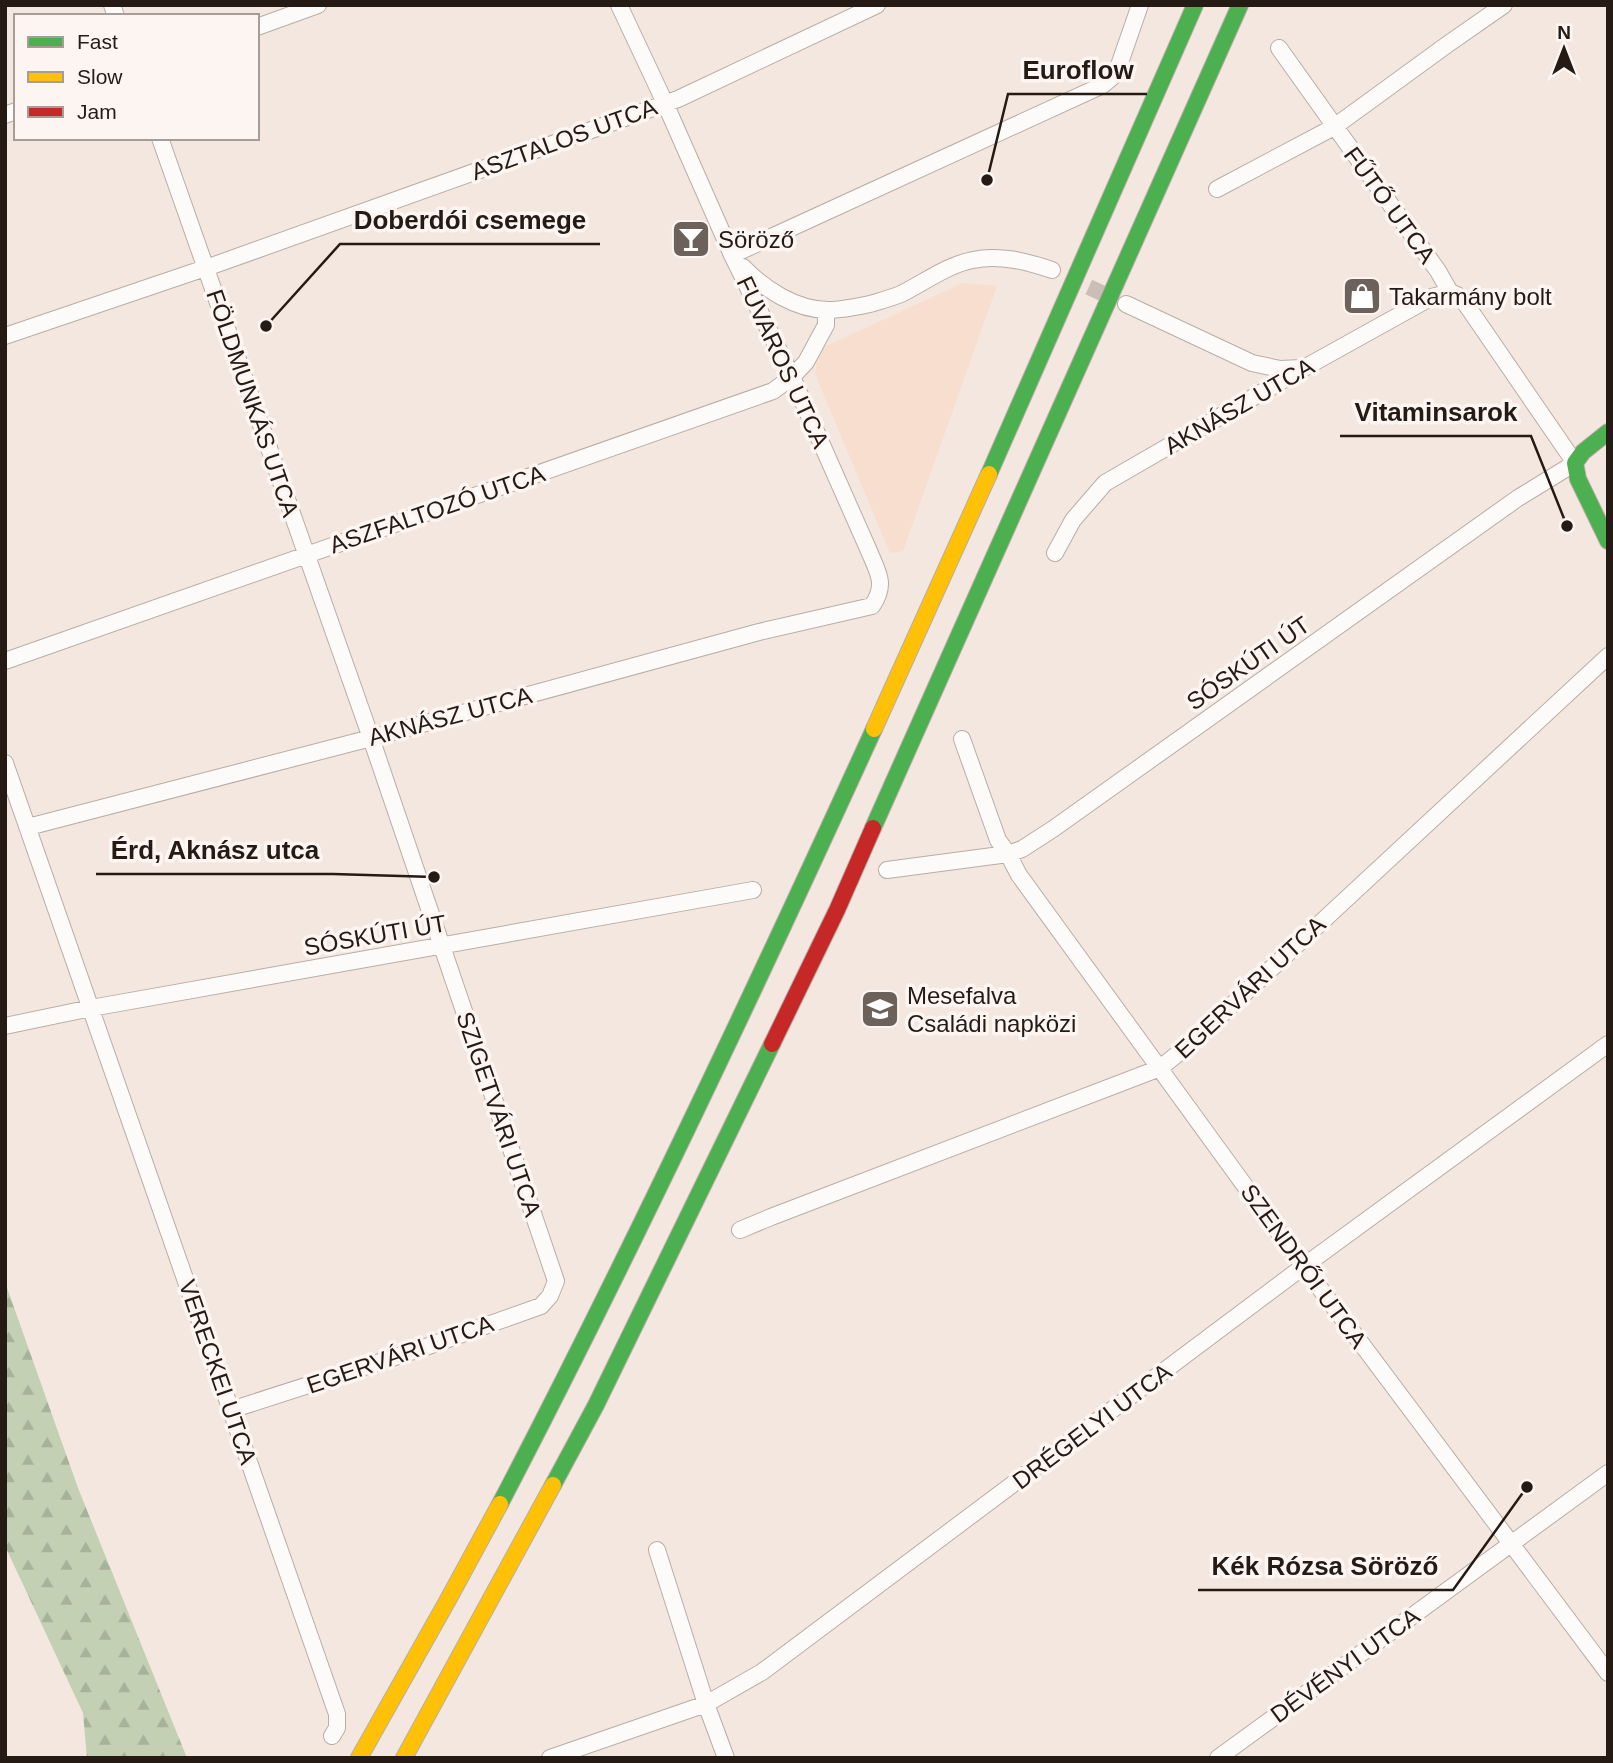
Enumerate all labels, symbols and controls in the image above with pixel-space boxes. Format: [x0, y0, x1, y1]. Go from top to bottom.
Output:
legend [14, 14, 259, 140]
north arrow [1529, 14, 1599, 84]
text: N [1557, 22, 1571, 43]
text: Fast [77, 30, 118, 53]
callout: Euroflow [1008, 47, 1147, 94]
text: Euroflow [1022, 55, 1134, 85]
text: Slow [77, 65, 123, 88]
street label: ASZTALOS UTCA [467, 93, 661, 185]
text: Jam [77, 100, 117, 123]
street label: FŰTŐ UTCA [1339, 142, 1441, 268]
callout: Doberdói csemege [340, 197, 600, 244]
text: Doberdói csemege [354, 205, 586, 235]
bar icon: Söröző [670, 218, 712, 260]
place label: Söröző [718, 226, 794, 253]
street label: FUVAROS UTCA [731, 272, 835, 452]
shop icon: Takarmány bolt [1341, 275, 1383, 317]
place label: Takarmány bolt [1389, 283, 1552, 310]
street label: FÖLDMUNKÁS UTCA [201, 286, 305, 520]
street label: AKNÁSZ UTCA [1159, 352, 1319, 460]
callout: Vitaminsarok [1340, 389, 1531, 436]
text: Vitaminsarok [1355, 397, 1518, 427]
street label: ASZFALTOZÓ UTCA [326, 459, 548, 559]
street label: SÓSKÚTI ÚT [1181, 610, 1315, 715]
street label: AKNÁSZ UTCA [365, 681, 535, 751]
callout: Érd, Aknász utca [96, 827, 333, 874]
text: Érd, Aknász utca [111, 835, 320, 865]
street label: SÓSKÚTI ÚT [302, 909, 449, 961]
street label: EGERVÁRI UTCA [1169, 910, 1331, 1064]
place label: Mesefalva Családi napközi [907, 982, 1076, 1037]
school or university icon: Mesefalva Családi napközi [859, 988, 901, 1030]
street label: SZIGETVÁRI UTCA [451, 1008, 547, 1220]
street label: SZENDRŐI UTCA [1235, 1179, 1373, 1353]
street label: VERECKEI UTCA [174, 1276, 262, 1468]
street label: EGERVÁRI UTCA [303, 1309, 497, 1399]
street label: DRÉGELYI UTCA [1007, 1358, 1177, 1494]
callout: Kék Rózsa Söröző [1198, 1543, 1453, 1590]
text: Kék Rózsa Söröző [1212, 1551, 1438, 1581]
street label: DÉVÉNYI UTCA [1265, 1602, 1425, 1728]

